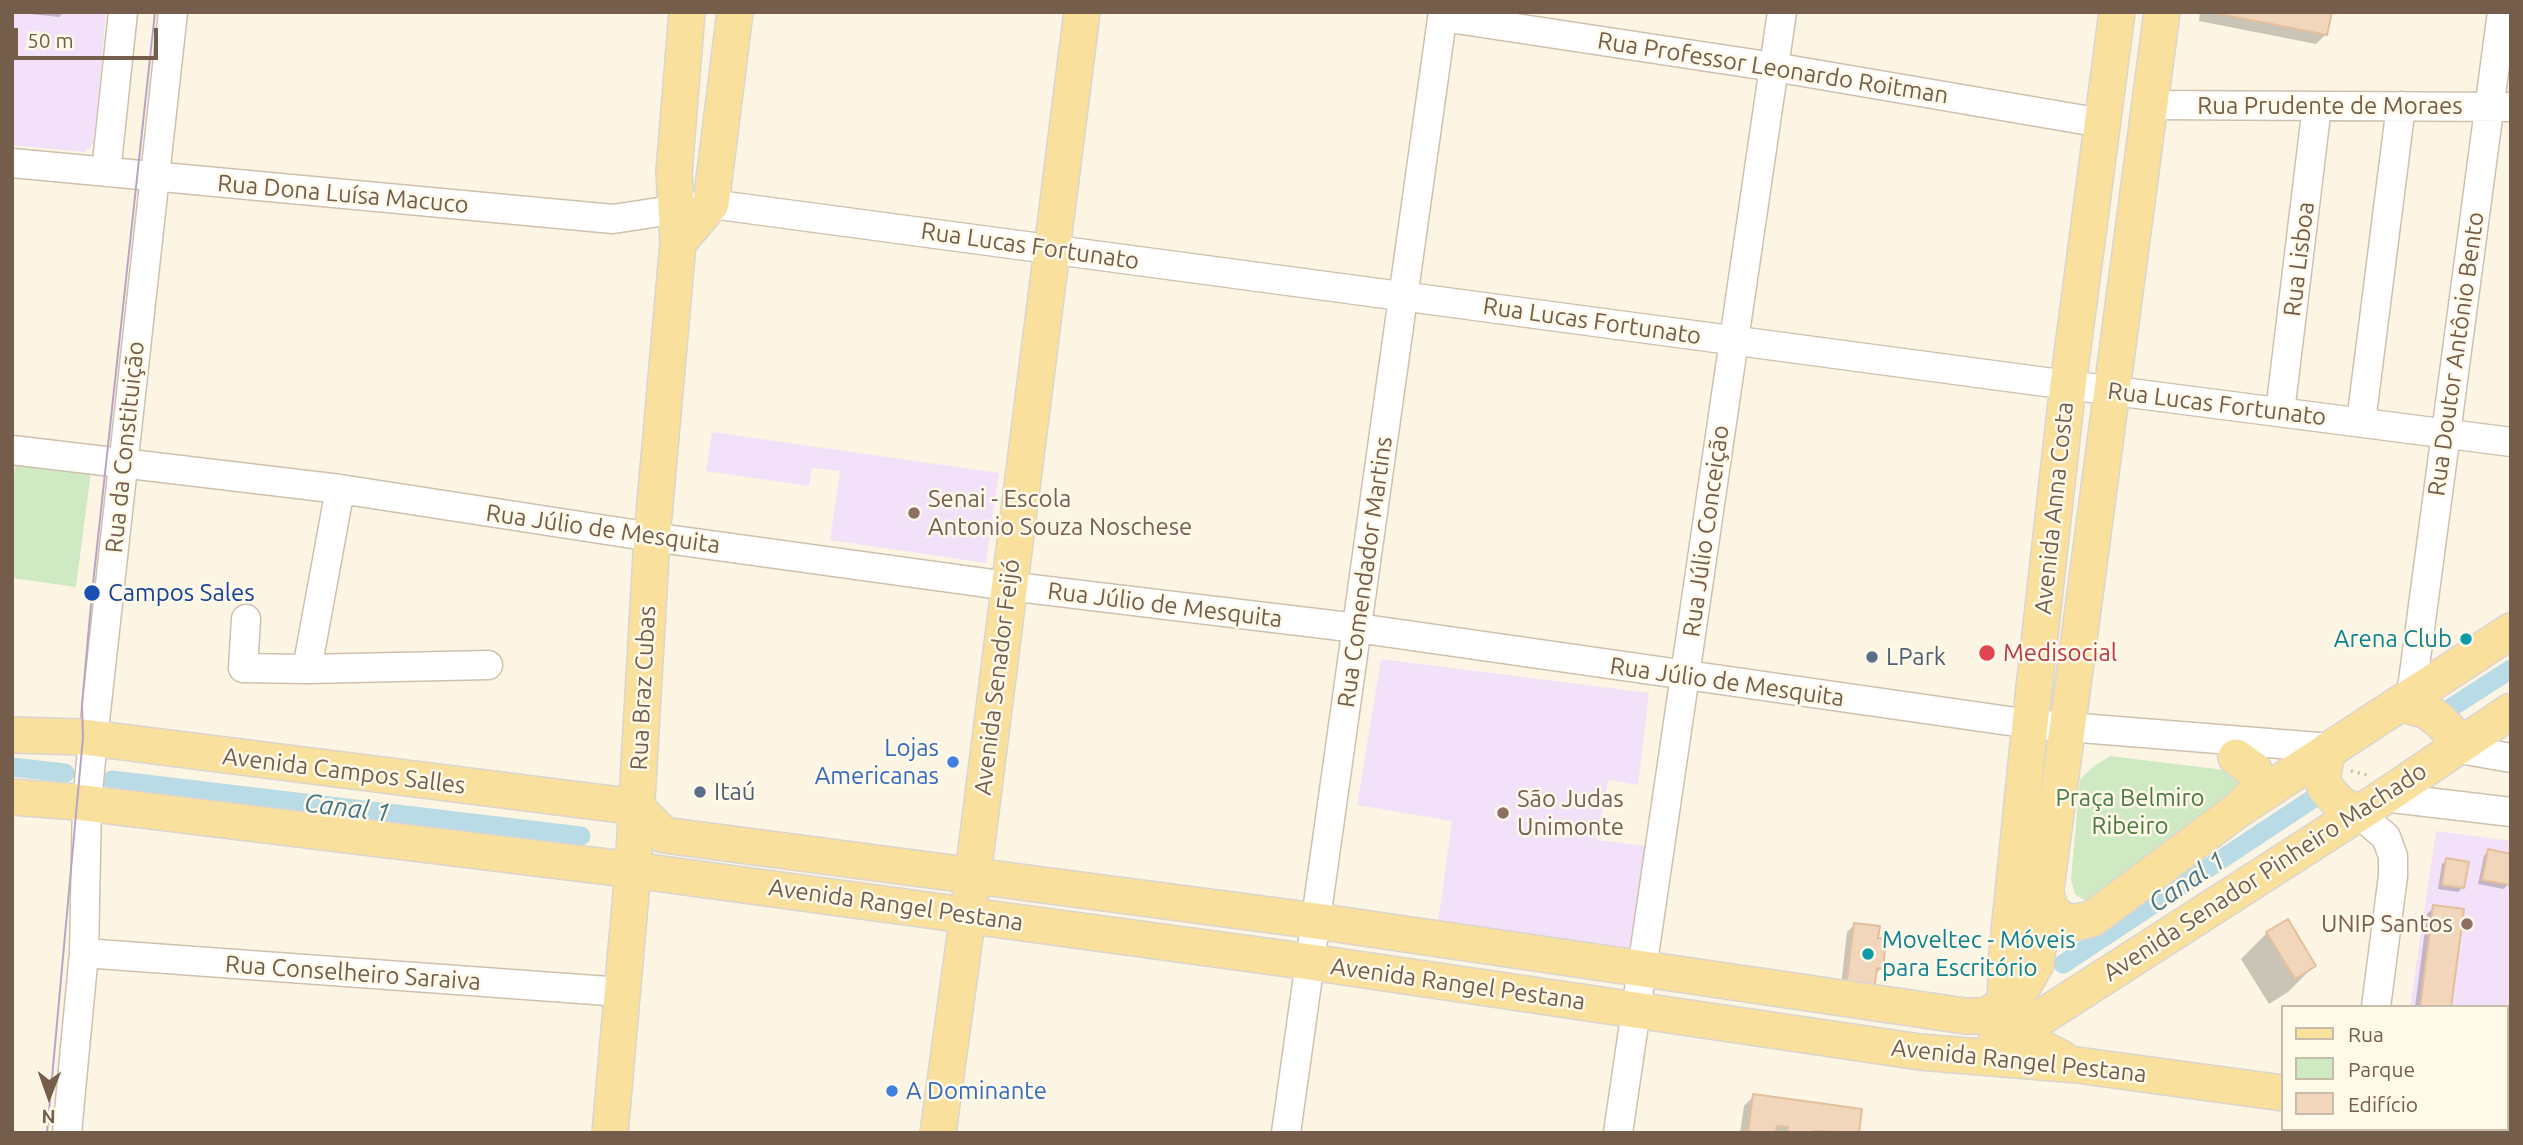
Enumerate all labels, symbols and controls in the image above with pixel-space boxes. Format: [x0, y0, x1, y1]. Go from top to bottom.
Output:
scale bar [18, 14, 161, 58]
street label: Rua Professor Leonardo Roitman [1595, 26, 1951, 110]
text: 50 m [27, 28, 74, 52]
street label: Rua Prudente de Moraes [2197, 92, 2463, 120]
street label: Rua Dona Luísa Macuco [216, 169, 470, 219]
street label: Rua Lisboa [2278, 200, 2320, 318]
street label: Rua Doutor Antônio Bento [2422, 210, 2490, 498]
street label: Rua Lucas Fortunato [919, 216, 1141, 276]
street label: Rua Lucas Fortunato [1481, 291, 1703, 351]
street label: Rua da Constituição [100, 340, 150, 554]
street label: Rua Lucas Fortunato [2106, 376, 2328, 432]
street label: Avenida Anna Costa [2029, 400, 2079, 616]
street label: Rua Júlio Conceição [1677, 423, 1735, 639]
street label: Rua Comendador Martins [1332, 435, 1398, 709]
place label: Senai - Escola Antonio Souza Noschese [928, 485, 1192, 541]
street label: Rua Júlio de Mesquita [484, 498, 722, 560]
marker: Senai - Escola Antonio Souza Noschese [906, 505, 922, 521]
street label: Avenida Senador Feijó [968, 557, 1026, 797]
street label: Rua Júlio de Mesquita [1046, 576, 1284, 634]
place label: Campos Sales [108, 579, 255, 607]
marker: Campos Sales [82, 583, 102, 603]
street label: Rua Braz Cubas [624, 605, 662, 771]
place label: Arena Club [2334, 625, 2452, 653]
marker: Arena Club [2458, 631, 2474, 647]
place label: Medisocial [2003, 639, 2117, 667]
place label: LPark [1886, 643, 1946, 671]
marker: Medisocial [1977, 643, 1997, 663]
marker: LPark [1864, 649, 1880, 665]
street label: Rua Júlio de Mesquita [1608, 651, 1846, 713]
place label: Lojas Americanas [815, 734, 939, 790]
street label: Avenida Campos Salles [221, 742, 467, 800]
marker: Lojas Americanas [945, 754, 961, 770]
street label: Avenida Senador Pinheiro Machado [2098, 756, 2432, 988]
place label: Itaú [714, 778, 756, 806]
marker: Itaú [692, 784, 708, 800]
park label: Praça Belmiro Ribeiro [2055, 784, 2205, 840]
place label: São Judas Unimonte [1517, 785, 1624, 841]
water label: Canal 1 [302, 787, 392, 829]
marker: São Judas Unimonte [1495, 805, 1511, 821]
water label: Canal 1 [2143, 845, 2231, 919]
street label: Avenida Rangel Pestana [767, 873, 1025, 937]
place label: UNIP Santos [2321, 910, 2453, 938]
marker: UNIP Santos [2459, 916, 2475, 932]
place label: Moveltec - Móveis para Escritório [1882, 926, 2076, 982]
marker: Moveltec - Móveis para Escritório [1860, 946, 1876, 962]
street label: Rua Conselheiro Saraiva [224, 950, 482, 996]
street label: Avenida Rangel Pestana [1329, 952, 1587, 1016]
legend [2282, 1005, 2509, 1131]
text: Rua [2348, 1022, 2384, 1046]
street label: Avenida Rangel Pestana [1890, 1033, 2148, 1089]
text: Parque [2348, 1057, 2415, 1081]
north arrow [14, 1061, 84, 1131]
place label: A Dominante [906, 1077, 1047, 1105]
marker: A Dominante [884, 1083, 900, 1099]
text: Edifício [2348, 1092, 2418, 1116]
text: N [41, 1106, 56, 1128]

